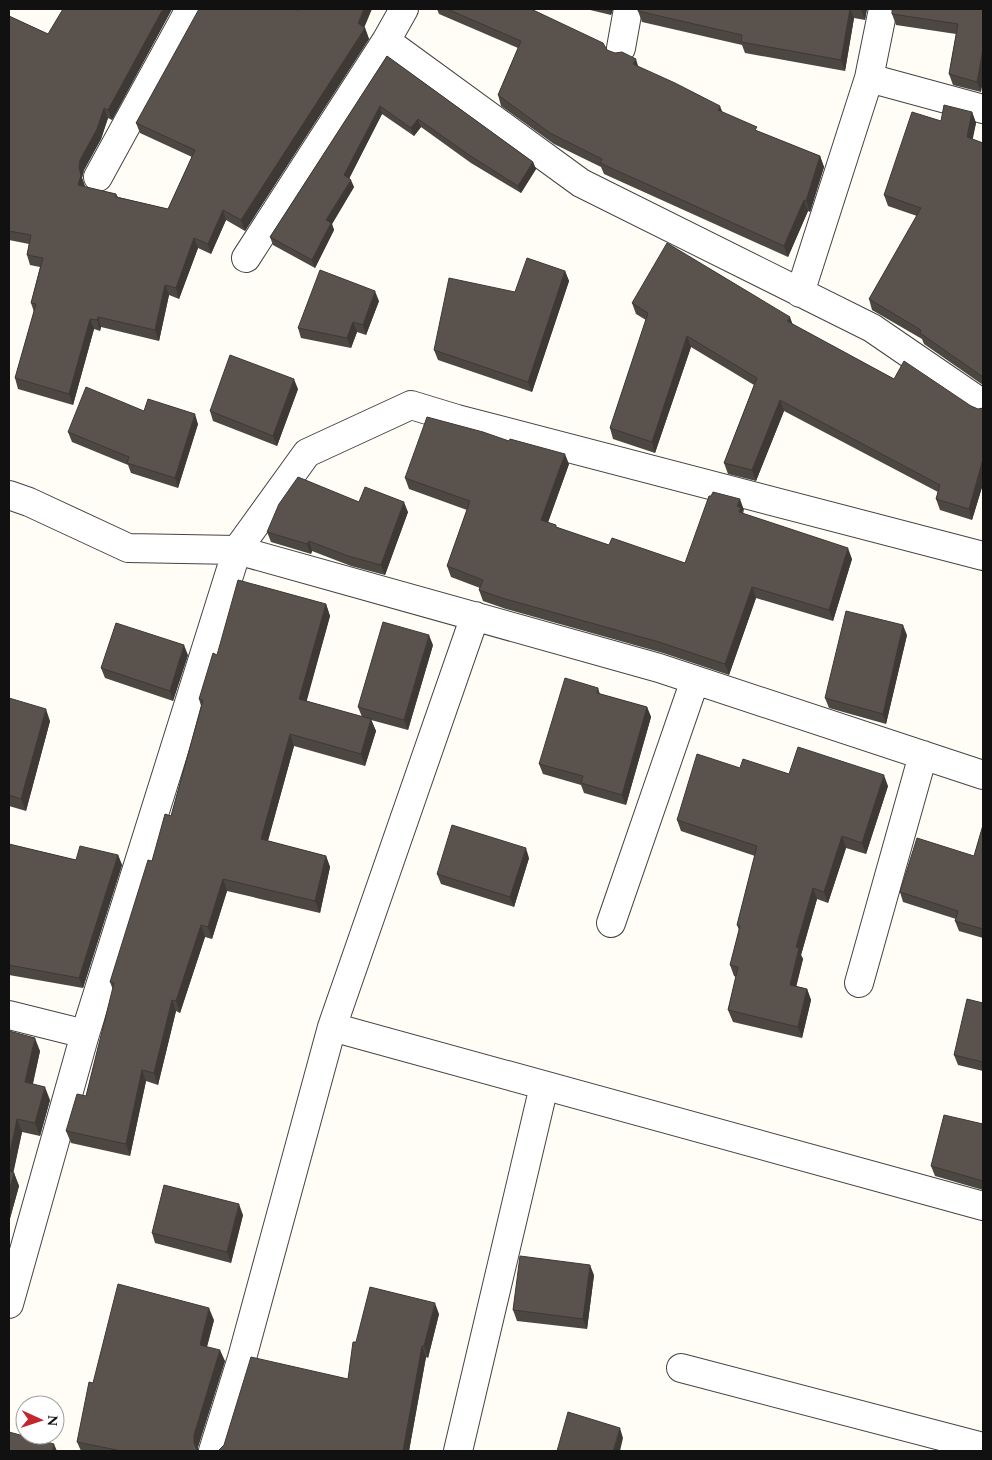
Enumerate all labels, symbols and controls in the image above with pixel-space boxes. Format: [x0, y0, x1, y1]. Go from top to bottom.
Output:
north arrow [15, 1395, 65, 1445]
text: N [42, 1414, 63, 1427]

